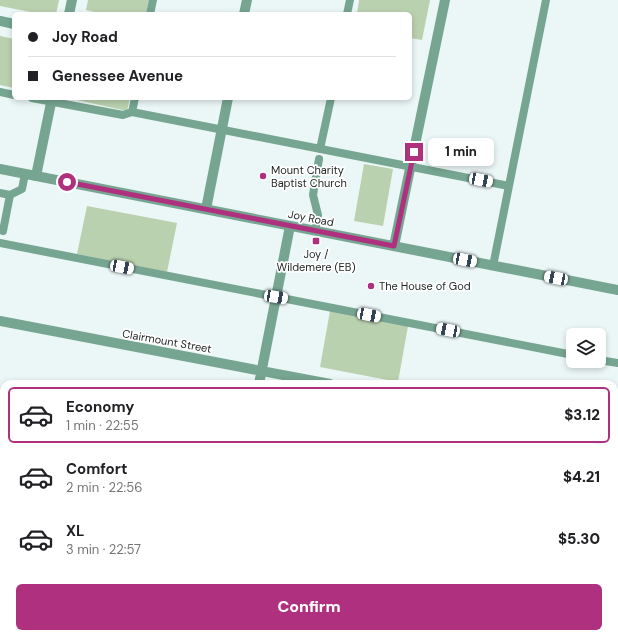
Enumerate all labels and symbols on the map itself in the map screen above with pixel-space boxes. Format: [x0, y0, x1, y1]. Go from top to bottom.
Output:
callout: 1 min [428, 138, 494, 166]
route end [405, 143, 423, 161]
place label: Mount Charity Baptist Church [271, 163, 347, 190]
marker: Mount Charity Baptist Church [258, 171, 268, 181]
car [468, 172, 494, 188]
route start [58, 173, 76, 191]
street label: Joy Road [287, 207, 335, 229]
marker: Joy / Wildemere (EB) [311, 236, 321, 246]
place label: Joy / Wildemere (EB) [276, 247, 356, 274]
car [452, 252, 478, 268]
car [109, 259, 135, 275]
car [543, 270, 569, 286]
place label: The House of God [379, 279, 471, 293]
marker: The House of God [366, 281, 376, 291]
car [263, 289, 289, 305]
car [356, 307, 382, 323]
car [435, 322, 461, 338]
street label: Clairmount Street [121, 326, 213, 356]

